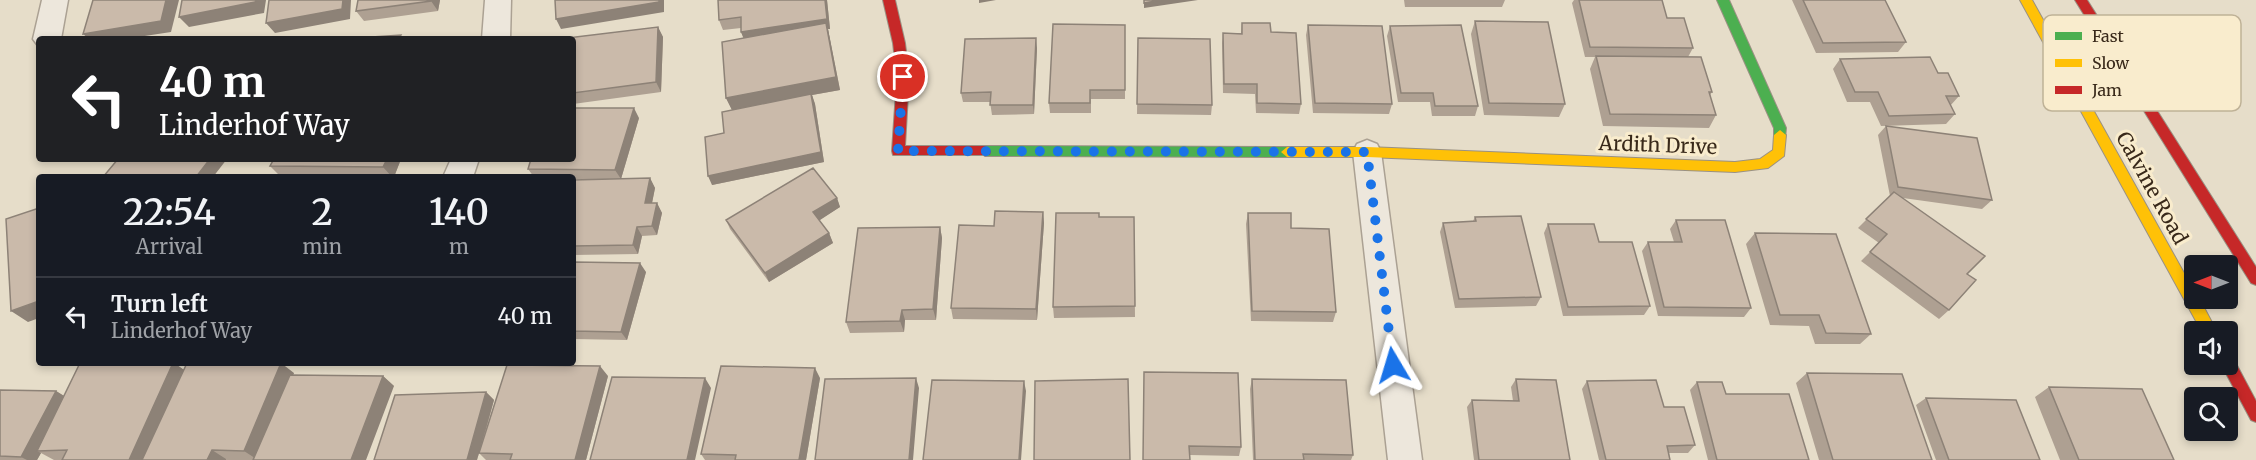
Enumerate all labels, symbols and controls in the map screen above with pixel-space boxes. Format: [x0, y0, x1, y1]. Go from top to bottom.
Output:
legend [2043, 15, 2241, 111]
text: Fast [2092, 26, 2125, 46]
pin [877, 51, 928, 102]
text: Slow [2092, 53, 2130, 73]
text: 40 m [159, 56, 265, 108]
icon: left [60, 60, 138, 138]
icon: arrive [886, 60, 919, 93]
text: Jam [2091, 80, 2122, 100]
text: Linderhof Way [159, 108, 350, 142]
street label: Calvine Road [2111, 127, 2194, 248]
street label: Ardith Drive [1597, 130, 1718, 159]
text: 22:54 [123, 190, 216, 235]
text: 2 [312, 190, 333, 235]
text: 140 [429, 190, 489, 235]
text: Arrival [136, 234, 203, 259]
text: min [302, 234, 342, 259]
text: m [449, 234, 469, 259]
north arrow [2184, 255, 2238, 309]
map controls [2184, 255, 2238, 441]
text: Turn left [111, 290, 208, 318]
icon: left [60, 300, 93, 333]
text: 40 m [497, 302, 552, 330]
text: Linderhof Way [111, 318, 252, 343]
button: sound [2184, 321, 2238, 375]
position arrow [1361, 333, 1425, 397]
button: search [2184, 387, 2238, 441]

